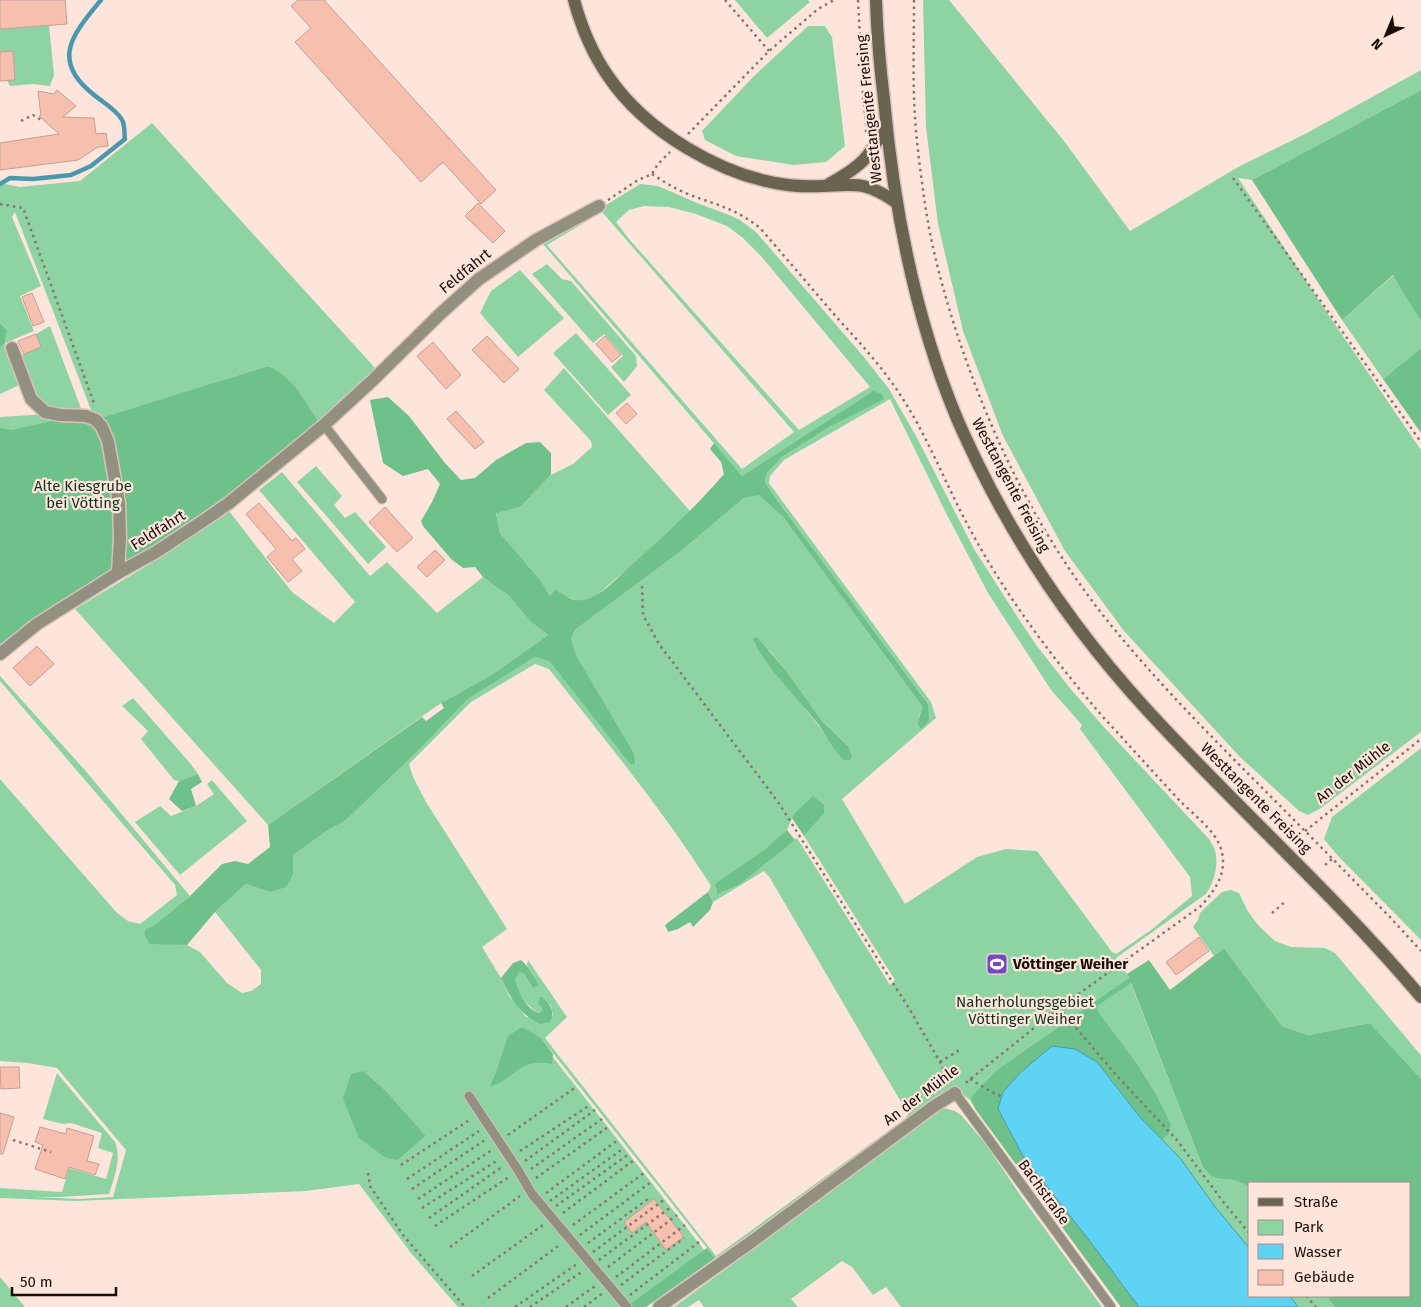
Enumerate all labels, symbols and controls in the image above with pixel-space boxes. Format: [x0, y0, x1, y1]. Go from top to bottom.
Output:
north arrow [1361, 10, 1411, 60]
street label: Westtangente Freising [852, 34, 886, 184]
text: N [1368, 35, 1387, 53]
street label: Feldfahrt [436, 244, 495, 297]
street label: Westtangente Freising [968, 415, 1054, 555]
park label: Alte Kiesgrube bei Vötting [34, 477, 132, 512]
street label: Feldfahrt [127, 506, 189, 554]
street label: An der Mühle [1312, 737, 1394, 807]
street label: Westtangente Freising [1197, 739, 1315, 857]
sports icon: Vöttinger Weiher [985, 952, 1009, 976]
place label: Vöttinger Weiher [1012, 955, 1129, 973]
park label: Naherholungsgebiet Vöttinger Weiher [956, 993, 1094, 1028]
street label: An der Mühle [880, 1061, 962, 1129]
street label: Bachstraße [1014, 1156, 1074, 1228]
legend [1248, 1182, 1411, 1297]
text: Straße [1294, 1193, 1338, 1211]
text: Park [1294, 1218, 1324, 1236]
text: Wasser [1294, 1243, 1342, 1261]
scale bar [12, 1264, 116, 1296]
text: Gebäude [1294, 1268, 1354, 1286]
text: 50 m [20, 1273, 53, 1291]

